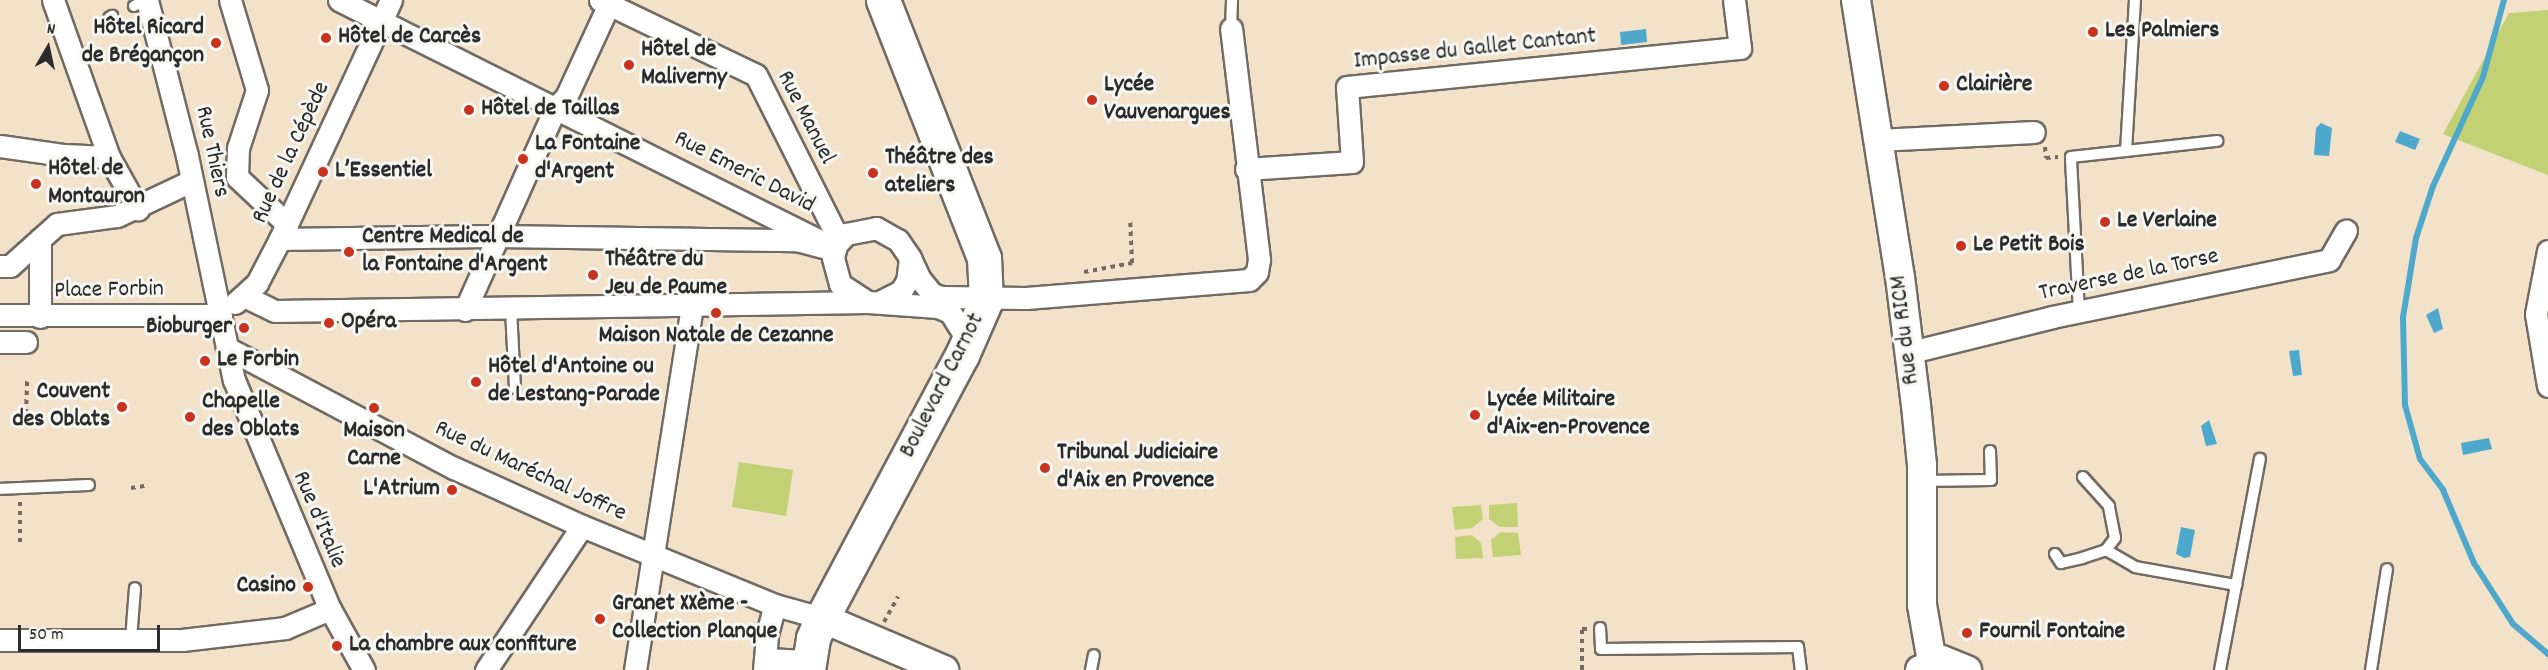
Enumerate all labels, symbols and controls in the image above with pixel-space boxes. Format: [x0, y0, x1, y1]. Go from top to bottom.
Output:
place label: Hôtel Ricard de Brégançon [82, 15, 204, 71]
north arrow [18, 18, 78, 78]
text: N [45, 18, 57, 42]
place label: Les Palmiers [2105, 18, 2219, 46]
street label: Impasse du Gallet Cantant [1352, 23, 1598, 77]
place label: Hôtel de Carcès [338, 24, 481, 52]
marker: Les Palmiers [2086, 25, 2100, 39]
marker: Hôtel de Carcès [319, 31, 333, 45]
marker: Hôtel Ricard de Brégançon [209, 36, 223, 50]
place label: Hôtel de Maliverny [641, 37, 727, 93]
marker: Hôtel de Maliverny [622, 58, 636, 72]
street label: Rue Manuel [769, 66, 841, 170]
place label: Lycée Vauvenargues [1104, 72, 1230, 128]
place label: Clairière [1956, 72, 2032, 100]
street label: Rue de la Cépède [247, 77, 337, 229]
marker: Clairière [1937, 79, 1951, 93]
marker: Lycée Vauvenargues [1085, 93, 1099, 107]
place label: Hôtel de Taillas [481, 96, 620, 124]
marker: Hôtel de Taillas [462, 103, 476, 117]
street label: Rue Thiers [187, 104, 235, 200]
street label: Rue Emeric David [669, 125, 819, 221]
place label: La Fontaine d'Argent [535, 131, 640, 187]
place label: Théâtre des ateliers [885, 145, 994, 201]
marker: La Fontaine d'Argent [516, 152, 530, 166]
place label: Hôtel de Montauron [48, 156, 145, 212]
place label: L’Essentiel [335, 158, 432, 186]
marker: L’Essentiel [316, 165, 330, 179]
marker: Théâtre des ateliers [866, 166, 880, 180]
marker: Hôtel de Montauron [29, 177, 43, 191]
place label: Le Verlaine [2117, 208, 2217, 236]
marker: Le Verlaine [2098, 215, 2112, 229]
place label: Centre Medical de la Fontaine d'Argent [362, 224, 548, 280]
place label: Le Petit Bois [1973, 232, 2084, 260]
marker: Le Petit Bois [1954, 239, 1968, 253]
marker: Centre Medical de la Fontaine d'Argent [340, 243, 358, 261]
street label: Traverse de la Torse [2037, 243, 2221, 309]
place label: Théâtre du Jeu de Paume [605, 247, 727, 303]
marker: Théâtre du Jeu de Paume [586, 268, 600, 282]
street label: Rue du RICM [1885, 274, 1927, 386]
street label: Place Forbin [54, 276, 164, 306]
marker: Maison Natale de Cezanne [709, 306, 723, 320]
place label: Opéra [341, 309, 396, 337]
street label: Boulevard Carnot [894, 309, 992, 463]
place label: Bioburger [146, 314, 232, 342]
marker: Opéra [322, 316, 336, 330]
marker: Bioburger [237, 321, 251, 335]
place label: Maison Natale de Cezanne [599, 323, 833, 351]
place label: Le Forbin [217, 347, 299, 375]
marker: Le Forbin [198, 354, 212, 368]
place label: Hôtel d'Antoine ou de Lestang-Parade [488, 354, 660, 410]
marker: Hôtel d'Antoine ou de Lestang-Parade [469, 375, 483, 389]
place label: Couvent des Oblats [12, 379, 110, 435]
place label: Lycée Militaire d'Aix-en-Provence [1487, 387, 1650, 443]
place label: Chapelle des Oblats [202, 389, 300, 445]
marker: Couvent des Oblats [115, 400, 129, 414]
marker: Maison Carne [367, 401, 381, 415]
marker: Lycée Militaire d'Aix-en-Provence [1468, 408, 1482, 422]
marker: Chapelle des Oblats [183, 410, 197, 424]
street label: Rue du Maréchal Joffre [430, 415, 630, 529]
place label: Maison Carne [343, 418, 405, 474]
place label: Tribunal Judiciaire d'Aix en Provence [1057, 440, 1218, 496]
marker: Tribunal Judiciaire d'Aix en Provence [1038, 461, 1052, 475]
street label: Rue d'Italie [285, 467, 351, 573]
place label: L'Atrium [363, 476, 440, 504]
marker: L'Atrium [445, 483, 459, 497]
place label: Casino [237, 573, 296, 601]
marker: Casino [301, 580, 315, 594]
place label: Granet XXème - Collection Planque [612, 591, 777, 647]
marker: Granet XXème - Collection Planque [593, 612, 607, 626]
scale bar [21, 613, 164, 651]
place label: Fournil Fontaine [1979, 619, 2125, 647]
text: 50 m [29, 623, 64, 648]
marker: Fournil Fontaine [1960, 626, 1974, 640]
place label: La chambre aux confiture [349, 632, 576, 660]
marker: La chambre aux confiture [330, 639, 344, 653]

